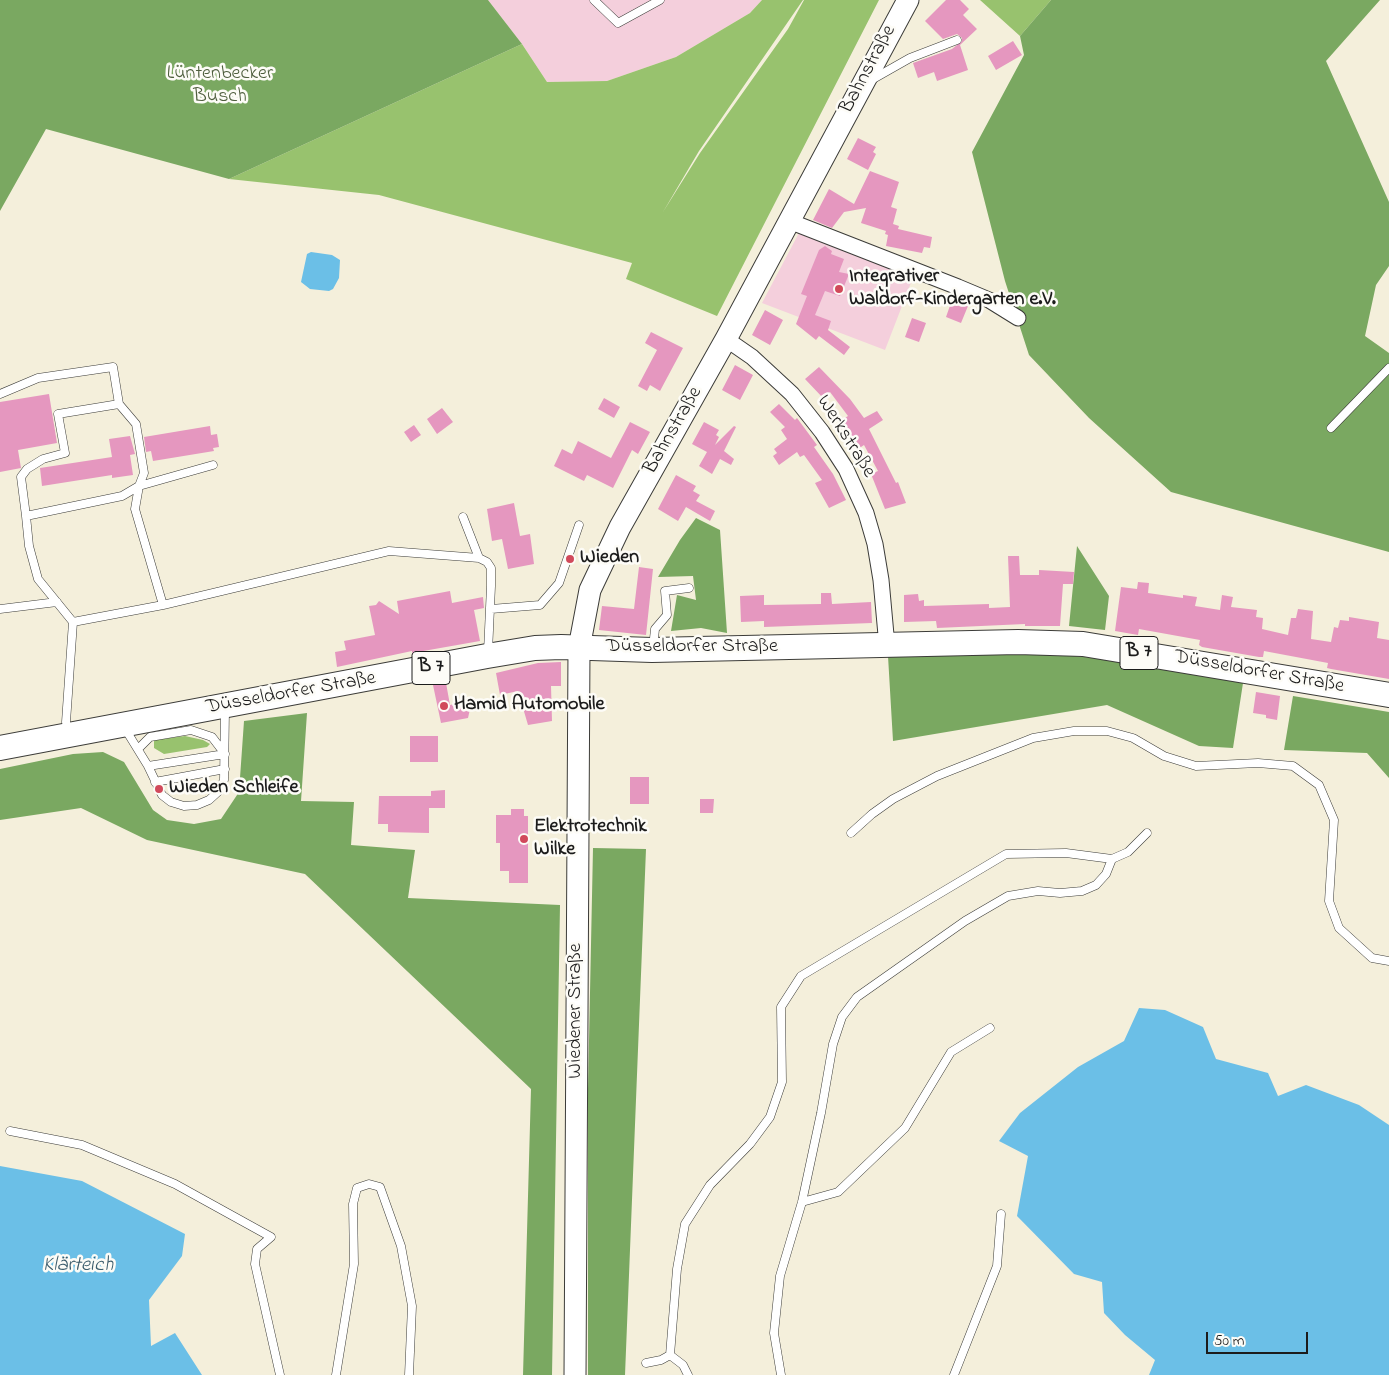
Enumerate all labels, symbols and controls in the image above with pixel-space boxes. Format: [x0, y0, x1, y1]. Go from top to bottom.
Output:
street label: Bahnstraße [836, 22, 902, 118]
park label: Lüntenbecker Busch [167, 63, 273, 110]
place label: Integrativer Waldorf-Kindergarten e.V. [849, 266, 1056, 313]
marker: Integrativer Waldorf-Kindergarten e.V. [833, 283, 845, 295]
street label: Bahnstraße [639, 383, 709, 479]
street label: Werkstraße [810, 391, 880, 483]
place label: Wieden [580, 547, 639, 571]
marker: Wieden [564, 553, 576, 565]
street label: Düsseldorfer Straße [606, 636, 778, 660]
road number: B 7 [1120, 636, 1158, 670]
street label: Düsseldorfer Straße [1172, 646, 1346, 700]
road number: B 7 [412, 651, 450, 684]
street label: Düsseldorfer Straße [204, 667, 378, 721]
place label: Hamid Automobile [454, 694, 604, 718]
marker: Hamid Automobile [438, 700, 450, 712]
place label: Wieden Schleife [169, 777, 298, 801]
marker: Wieden Schleife [153, 783, 165, 795]
place label: Elektrotechnik Wilke [534, 816, 647, 863]
marker: Elektrotechnik Wilke [518, 833, 530, 845]
street label: Wiedener Straße [565, 943, 589, 1079]
water label: Klärteich [43, 1254, 113, 1280]
scale bar [1209, 1322, 1312, 1354]
text: 50 m [1214, 1330, 1244, 1352]

